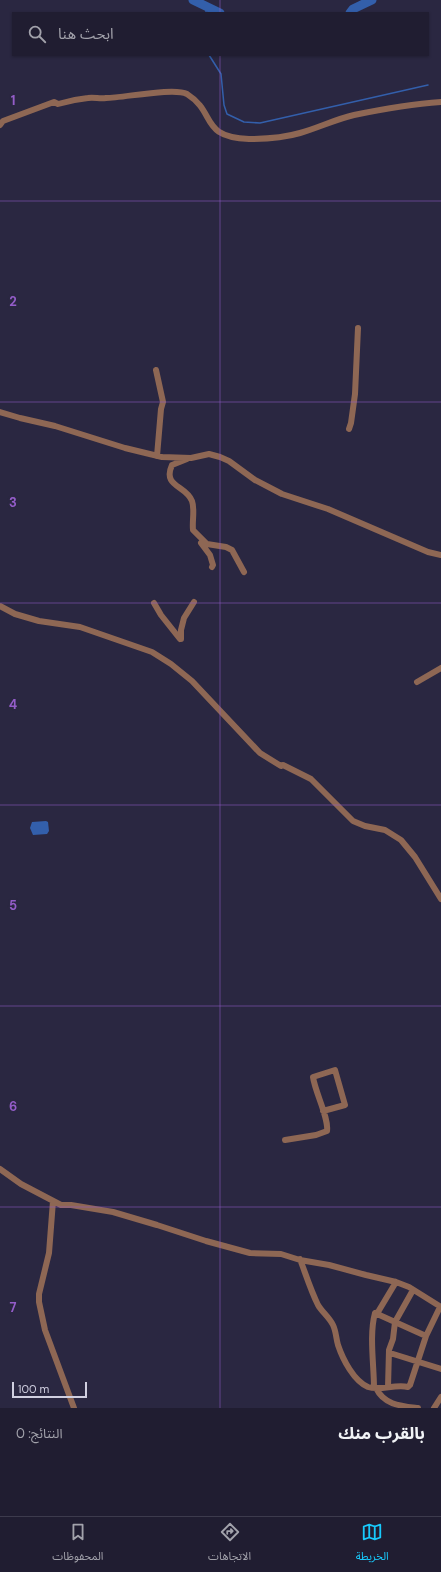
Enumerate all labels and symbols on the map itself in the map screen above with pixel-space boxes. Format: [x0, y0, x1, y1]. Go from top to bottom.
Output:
text: 1 [11, 92, 15, 109]
text: 2 [9, 293, 17, 310]
text: 3 [9, 494, 17, 511]
text: 4 [9, 696, 17, 713]
text: 5 [9, 897, 17, 914]
text: 6 [9, 1098, 17, 1115]
text: 7 [10, 1299, 17, 1316]
scale bar [12, 1380, 87, 1399]

